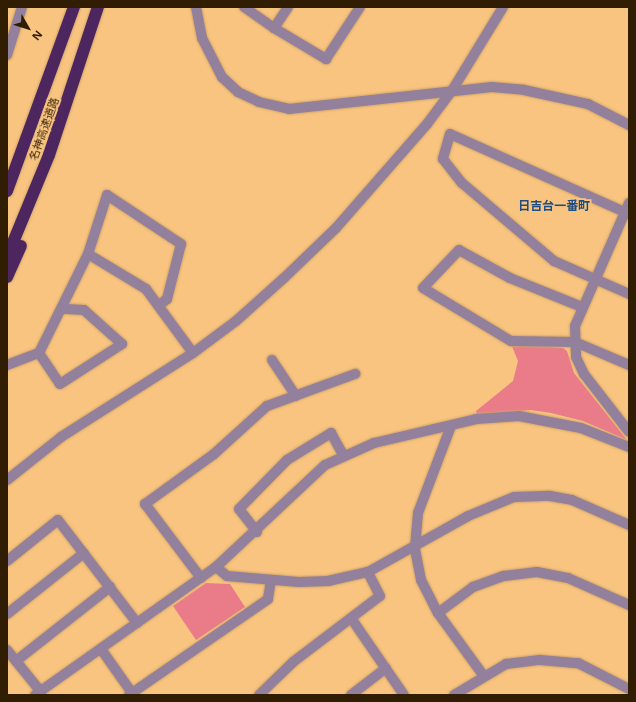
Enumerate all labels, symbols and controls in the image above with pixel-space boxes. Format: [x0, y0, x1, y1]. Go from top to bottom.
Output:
north arrow [8, 8, 48, 48]
text: N [29, 28, 46, 44]
street label: 名神高速道路 [27, 96, 61, 162]
district label: 日吉台一番町 [518, 199, 590, 213]

